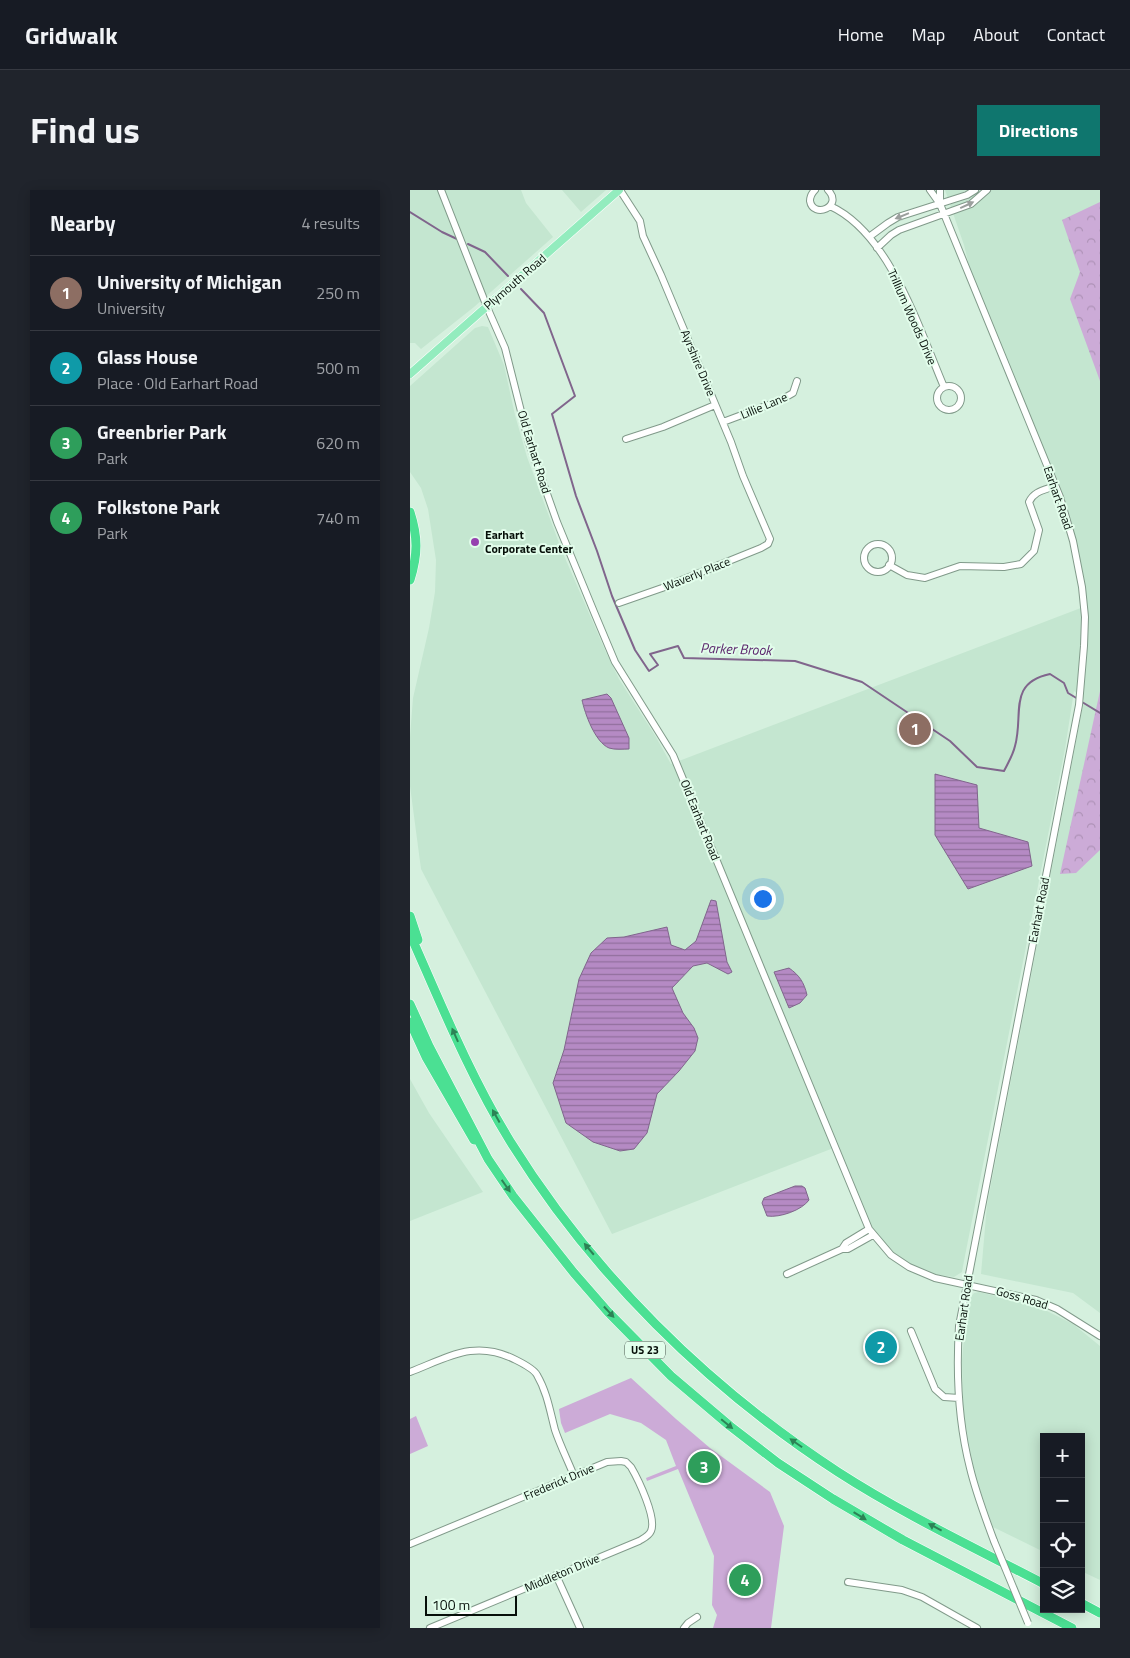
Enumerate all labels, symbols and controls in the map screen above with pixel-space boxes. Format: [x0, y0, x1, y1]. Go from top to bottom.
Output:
text: Gridwalk [25, 17, 118, 53]
text: Home [838, 21, 884, 48]
text: Map [912, 21, 945, 48]
text: About [973, 21, 1019, 48]
text: Contact [1047, 21, 1105, 48]
text: Find us [30, 103, 140, 157]
button: Directions [977, 105, 1100, 156]
one-way arrow [960, 200, 974, 208]
text: Nearby [50, 207, 115, 239]
text: 4 results [301, 211, 360, 235]
one-way arrow [894, 212, 909, 220]
street label: Plymouth Road [479, 249, 550, 314]
street label: Trillium Woods Drive [883, 266, 942, 368]
text: University of Michigan [97, 267, 282, 296]
text: 1 [62, 281, 70, 305]
text: 250 m [316, 281, 360, 305]
text: University [97, 296, 165, 320]
street label: Ayrshire Drive [676, 327, 721, 399]
text: Glass House [97, 342, 198, 371]
text: 2 [62, 356, 70, 380]
text: 500 m [316, 356, 360, 380]
text: Place · Old Earhart Road [97, 371, 258, 395]
street label: Lillie Lane [737, 387, 790, 424]
street label: Old Earhart Road [513, 408, 556, 496]
text: Greenbrier Park [97, 417, 226, 446]
text: 3 [62, 431, 70, 455]
text: 620 m [316, 431, 360, 455]
text: Park [97, 446, 128, 470]
street label: Earhart Road [1039, 463, 1078, 532]
text: Folkstone Park [97, 492, 220, 521]
text: 4 [62, 506, 70, 530]
text: 740 m [316, 506, 360, 530]
text: Park [97, 521, 128, 545]
place label: Earhart Corporate Center [485, 525, 574, 558]
marker: Earhart Corporate Center [469, 536, 481, 548]
street label: Waverly Place [661, 552, 733, 596]
water label: Parker Brook [700, 637, 774, 660]
pin: 1 [899, 710, 931, 748]
street label: Old Earhart Road [676, 776, 725, 863]
street label: Earhart Road [1023, 876, 1054, 944]
your location [750, 886, 776, 912]
one-way arrow [451, 1028, 459, 1042]
one-way arrow [492, 1109, 500, 1123]
one-way arrow [501, 1179, 511, 1193]
one-way arrow [583, 1243, 594, 1256]
street label: Earhart Road [949, 1274, 978, 1342]
street label: Goss Road [994, 1281, 1050, 1314]
one-way arrow [603, 1306, 615, 1318]
pin: 2 [865, 1328, 897, 1366]
road number: US 23 [625, 1342, 665, 1358]
one-way arrow [720, 1418, 733, 1429]
map controls [1040, 1433, 1085, 1613]
button: + [1040, 1433, 1085, 1478]
one-way arrow [789, 1438, 803, 1448]
pin: 3 [688, 1448, 720, 1486]
street label: Frederick Drive [520, 1458, 597, 1505]
button: − [1040, 1478, 1085, 1523]
one-way arrow [854, 1511, 867, 1520]
one-way arrow [928, 1523, 943, 1531]
button: locate [1040, 1523, 1085, 1568]
street label: Middleton Drive [521, 1548, 602, 1597]
pin: 4 [729, 1561, 761, 1599]
button: layers [1040, 1568, 1085, 1613]
scale bar [425, 1593, 518, 1616]
text: 100 m [432, 1594, 470, 1615]

